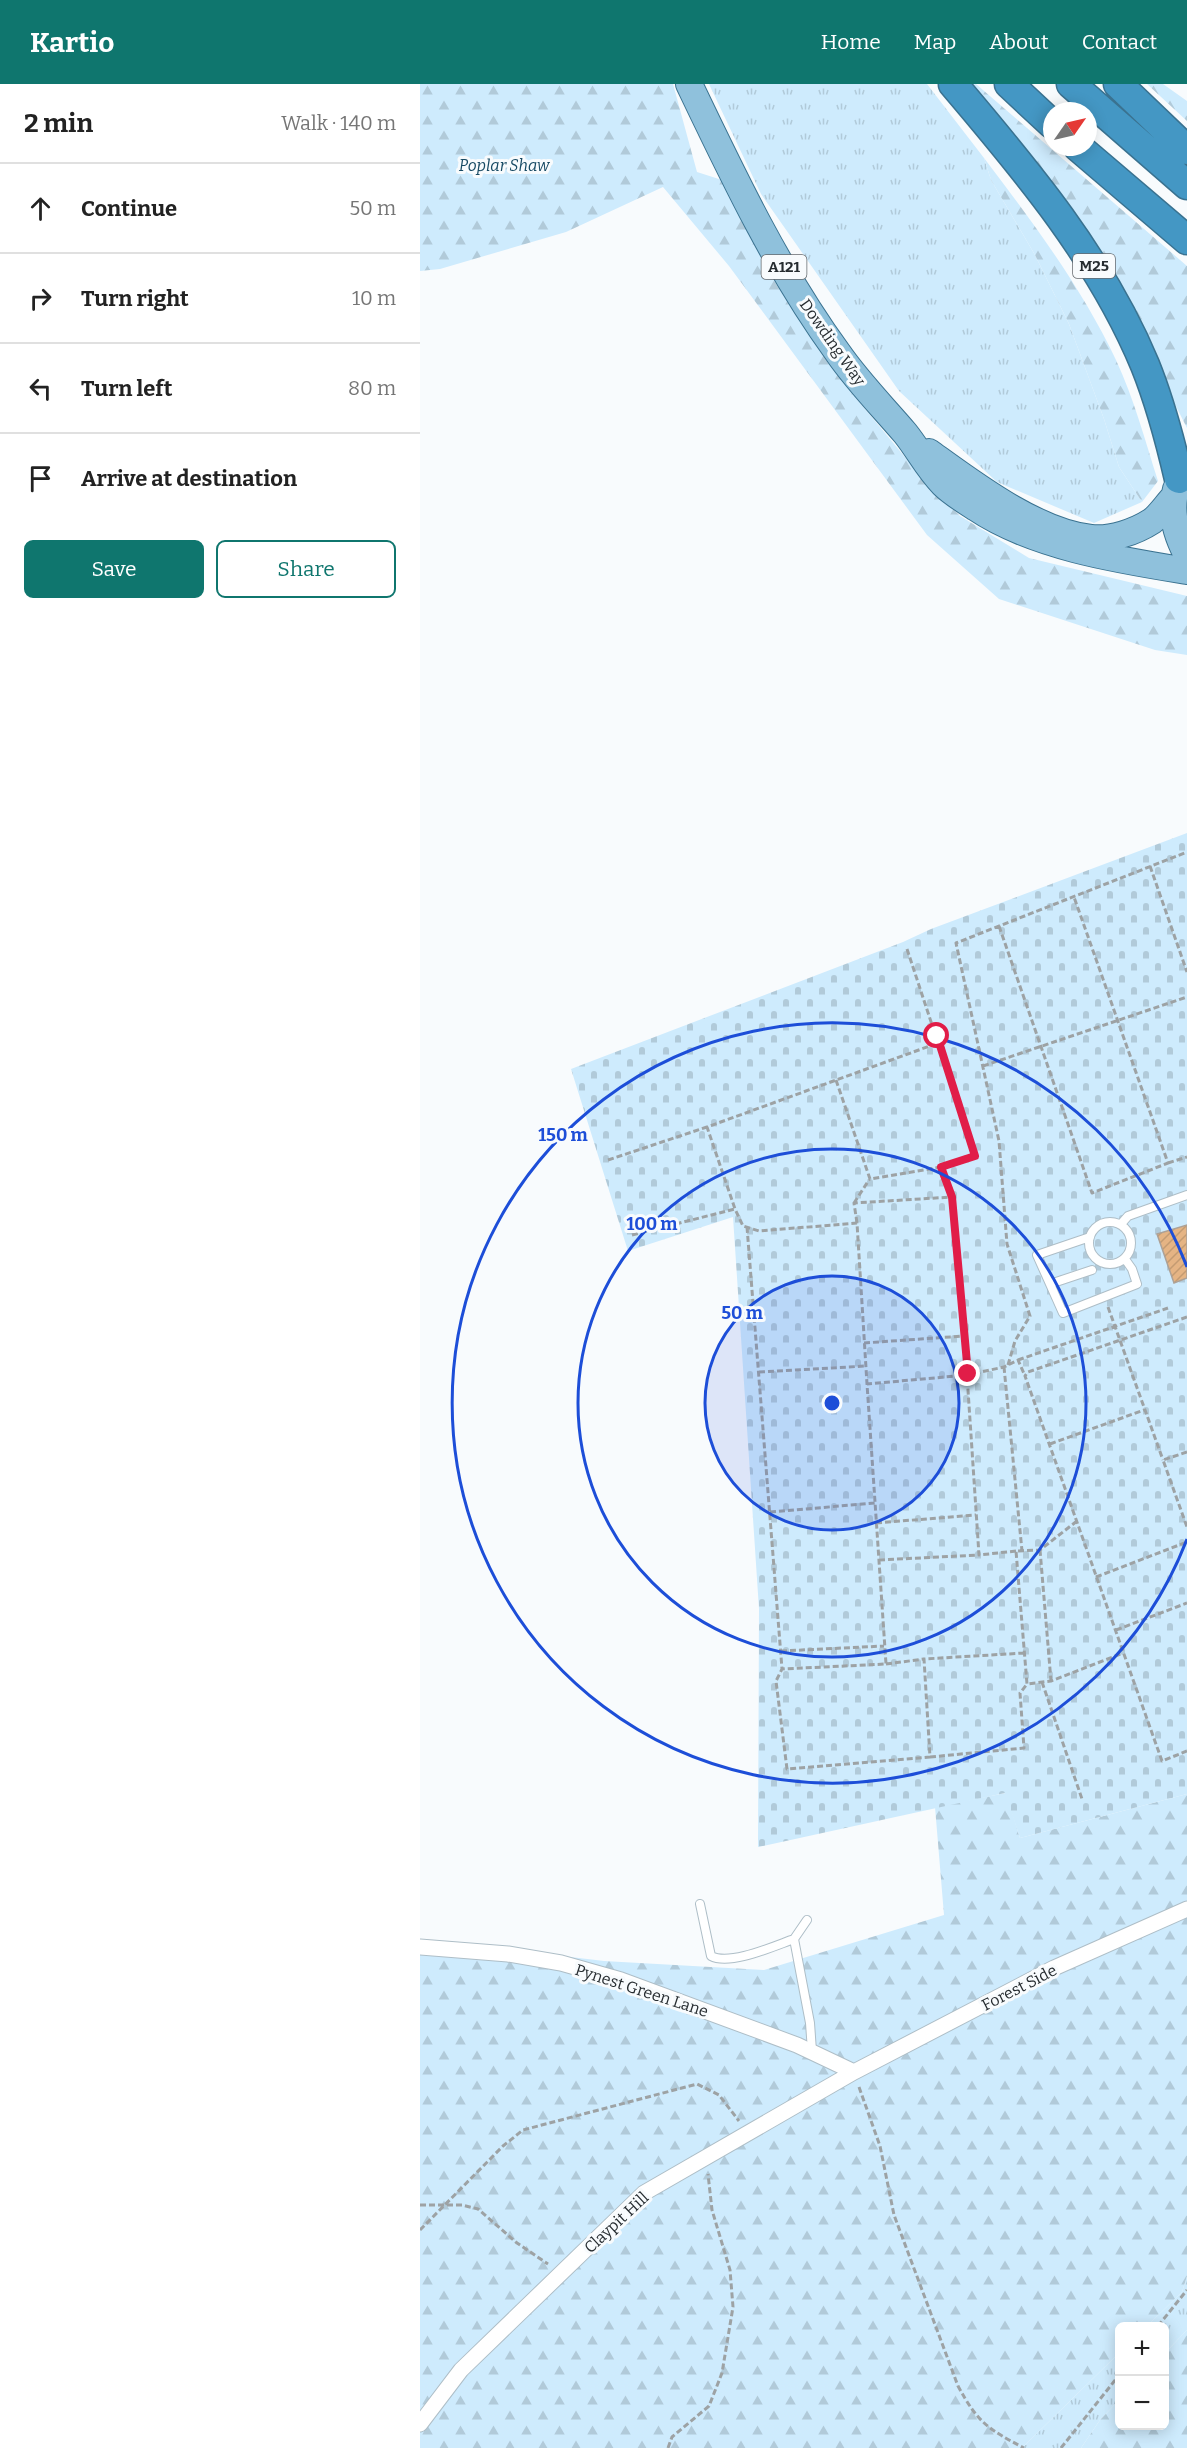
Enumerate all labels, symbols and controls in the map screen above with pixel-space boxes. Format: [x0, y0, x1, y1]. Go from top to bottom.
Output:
text: Kartio [30, 26, 114, 59]
text: Home [821, 29, 881, 55]
text: Map [914, 29, 956, 55]
text: About [989, 29, 1049, 55]
text: Contact [1082, 29, 1157, 55]
north arrow [1043, 102, 1097, 156]
text: 2 min [24, 108, 93, 139]
text: Walk · 140 m [281, 111, 396, 135]
park label: Poplar Shaw [459, 156, 551, 175]
icon: ahead [24, 192, 57, 225]
text: Continue [81, 195, 177, 222]
text: 50 m [349, 196, 396, 220]
road number: M25 [1073, 254, 1115, 278]
road number: A121 [762, 255, 806, 279]
icon: right [24, 282, 57, 315]
text: Turn right [81, 285, 189, 312]
text: 10 m [352, 286, 396, 310]
street label: Dowding Way [796, 295, 870, 390]
icon: left [24, 372, 57, 405]
text: Turn left [81, 375, 173, 402]
text: 80 m [348, 376, 396, 400]
icon: arrive [24, 462, 57, 495]
text: Arrive at destination [81, 465, 297, 492]
button: Save [24, 540, 204, 598]
button: Share [216, 540, 396, 598]
route start [923, 1022, 949, 1048]
text: 150 m [538, 1124, 588, 1146]
text: 100 m [626, 1213, 678, 1235]
text: 50 m [721, 1302, 763, 1324]
route end [954, 1360, 980, 1386]
centre of rings [822, 1393, 842, 1413]
street label: Pynest Green Lane [573, 1960, 711, 2021]
street label: Forest Side [979, 1960, 1060, 2014]
street label: Claypit Hill [580, 2188, 653, 2257]
map controls [1115, 2322, 1169, 2430]
button: + [1115, 2322, 1169, 2376]
button: − [1115, 2376, 1169, 2430]

